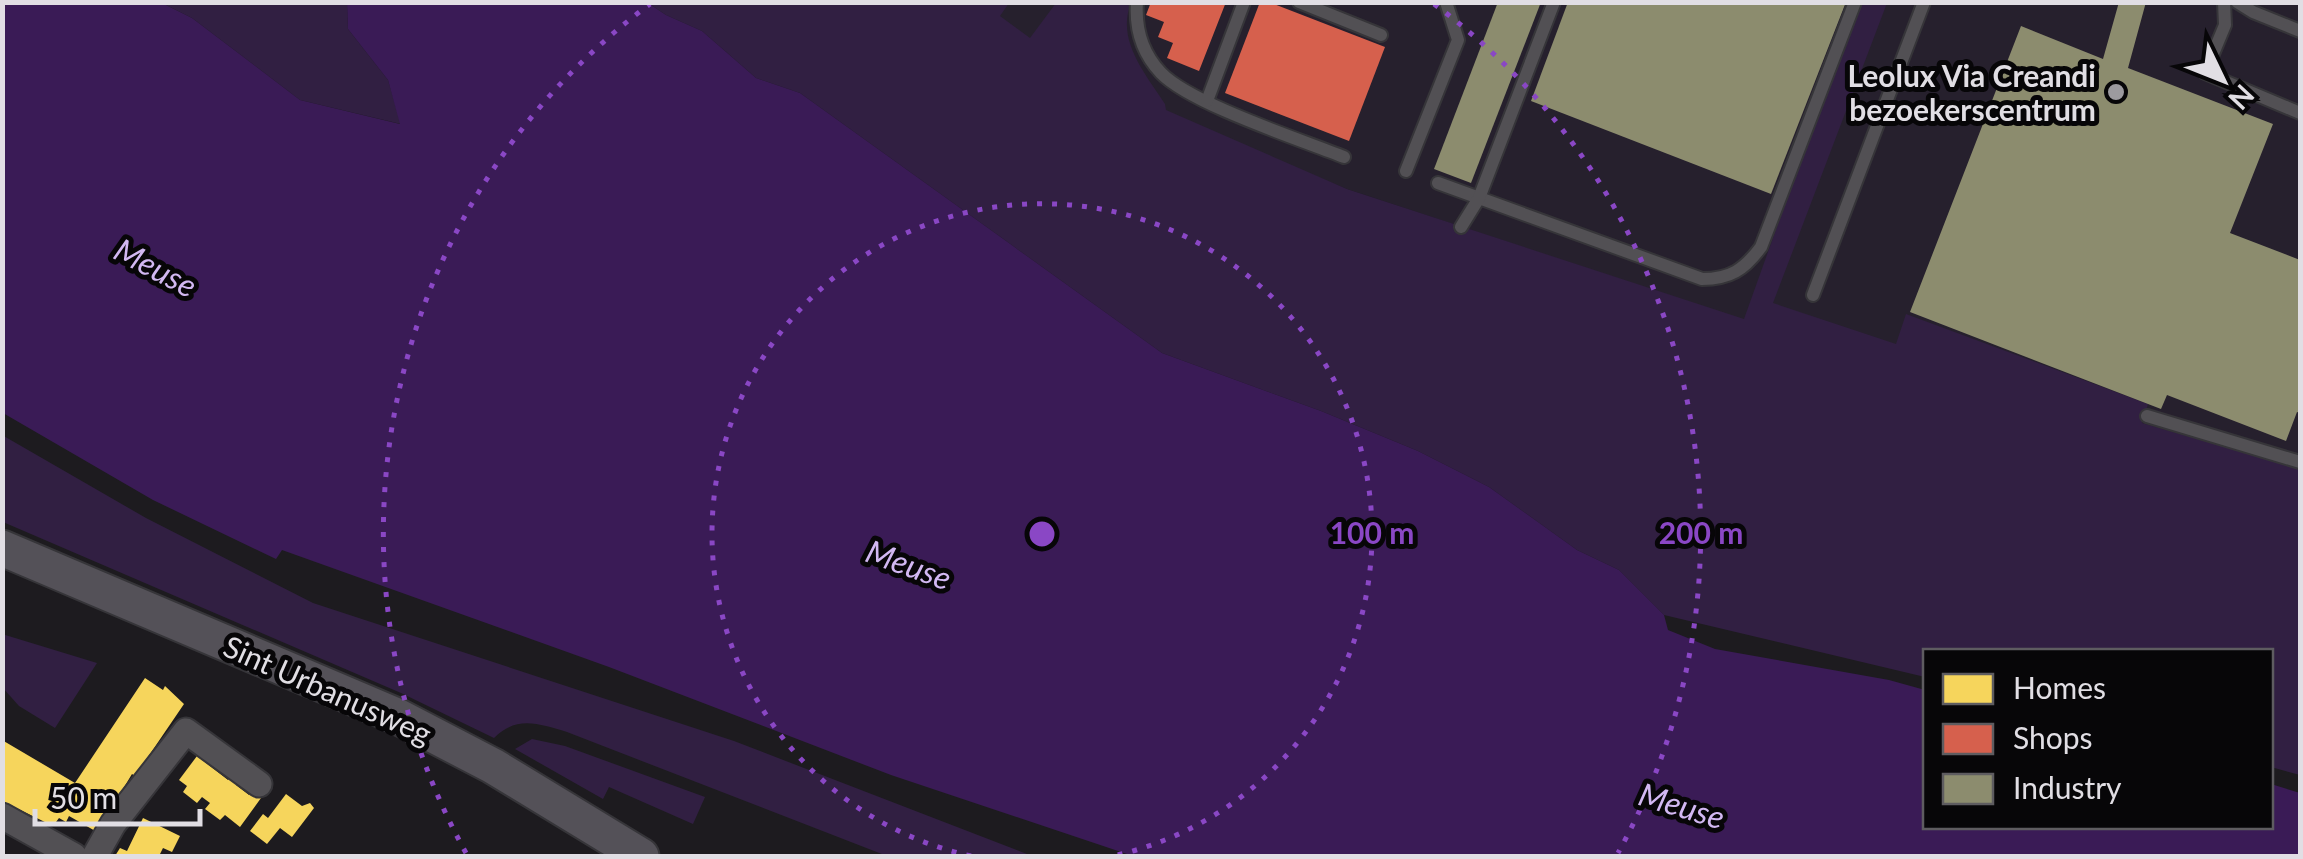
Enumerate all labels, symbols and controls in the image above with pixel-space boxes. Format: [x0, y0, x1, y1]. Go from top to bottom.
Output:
north arrow [2173, 30, 2273, 130]
place label: Leolux Via Creandi bezoekerscentrum [1847, 57, 2096, 127]
text: N [2222, 78, 2262, 117]
marker: Leolux Via Creandi bezoekerscentrum [2105, 81, 2127, 103]
water label: Meuse [108, 229, 204, 305]
text: 100 m [1330, 514, 1414, 550]
text: 200 m [1659, 514, 1743, 550]
centre of rings [1024, 516, 1060, 552]
water label: Meuse [861, 531, 957, 597]
street label: Sint Urbanusweg [218, 627, 438, 751]
legend [1923, 649, 2273, 829]
text: Homes [2013, 669, 2106, 705]
text: Shops [2013, 719, 2093, 755]
scale bar [35, 764, 200, 826]
text: Industry [2013, 769, 2122, 805]
water label: Meuse [1634, 774, 1730, 836]
text: 50 m [50, 779, 117, 815]

